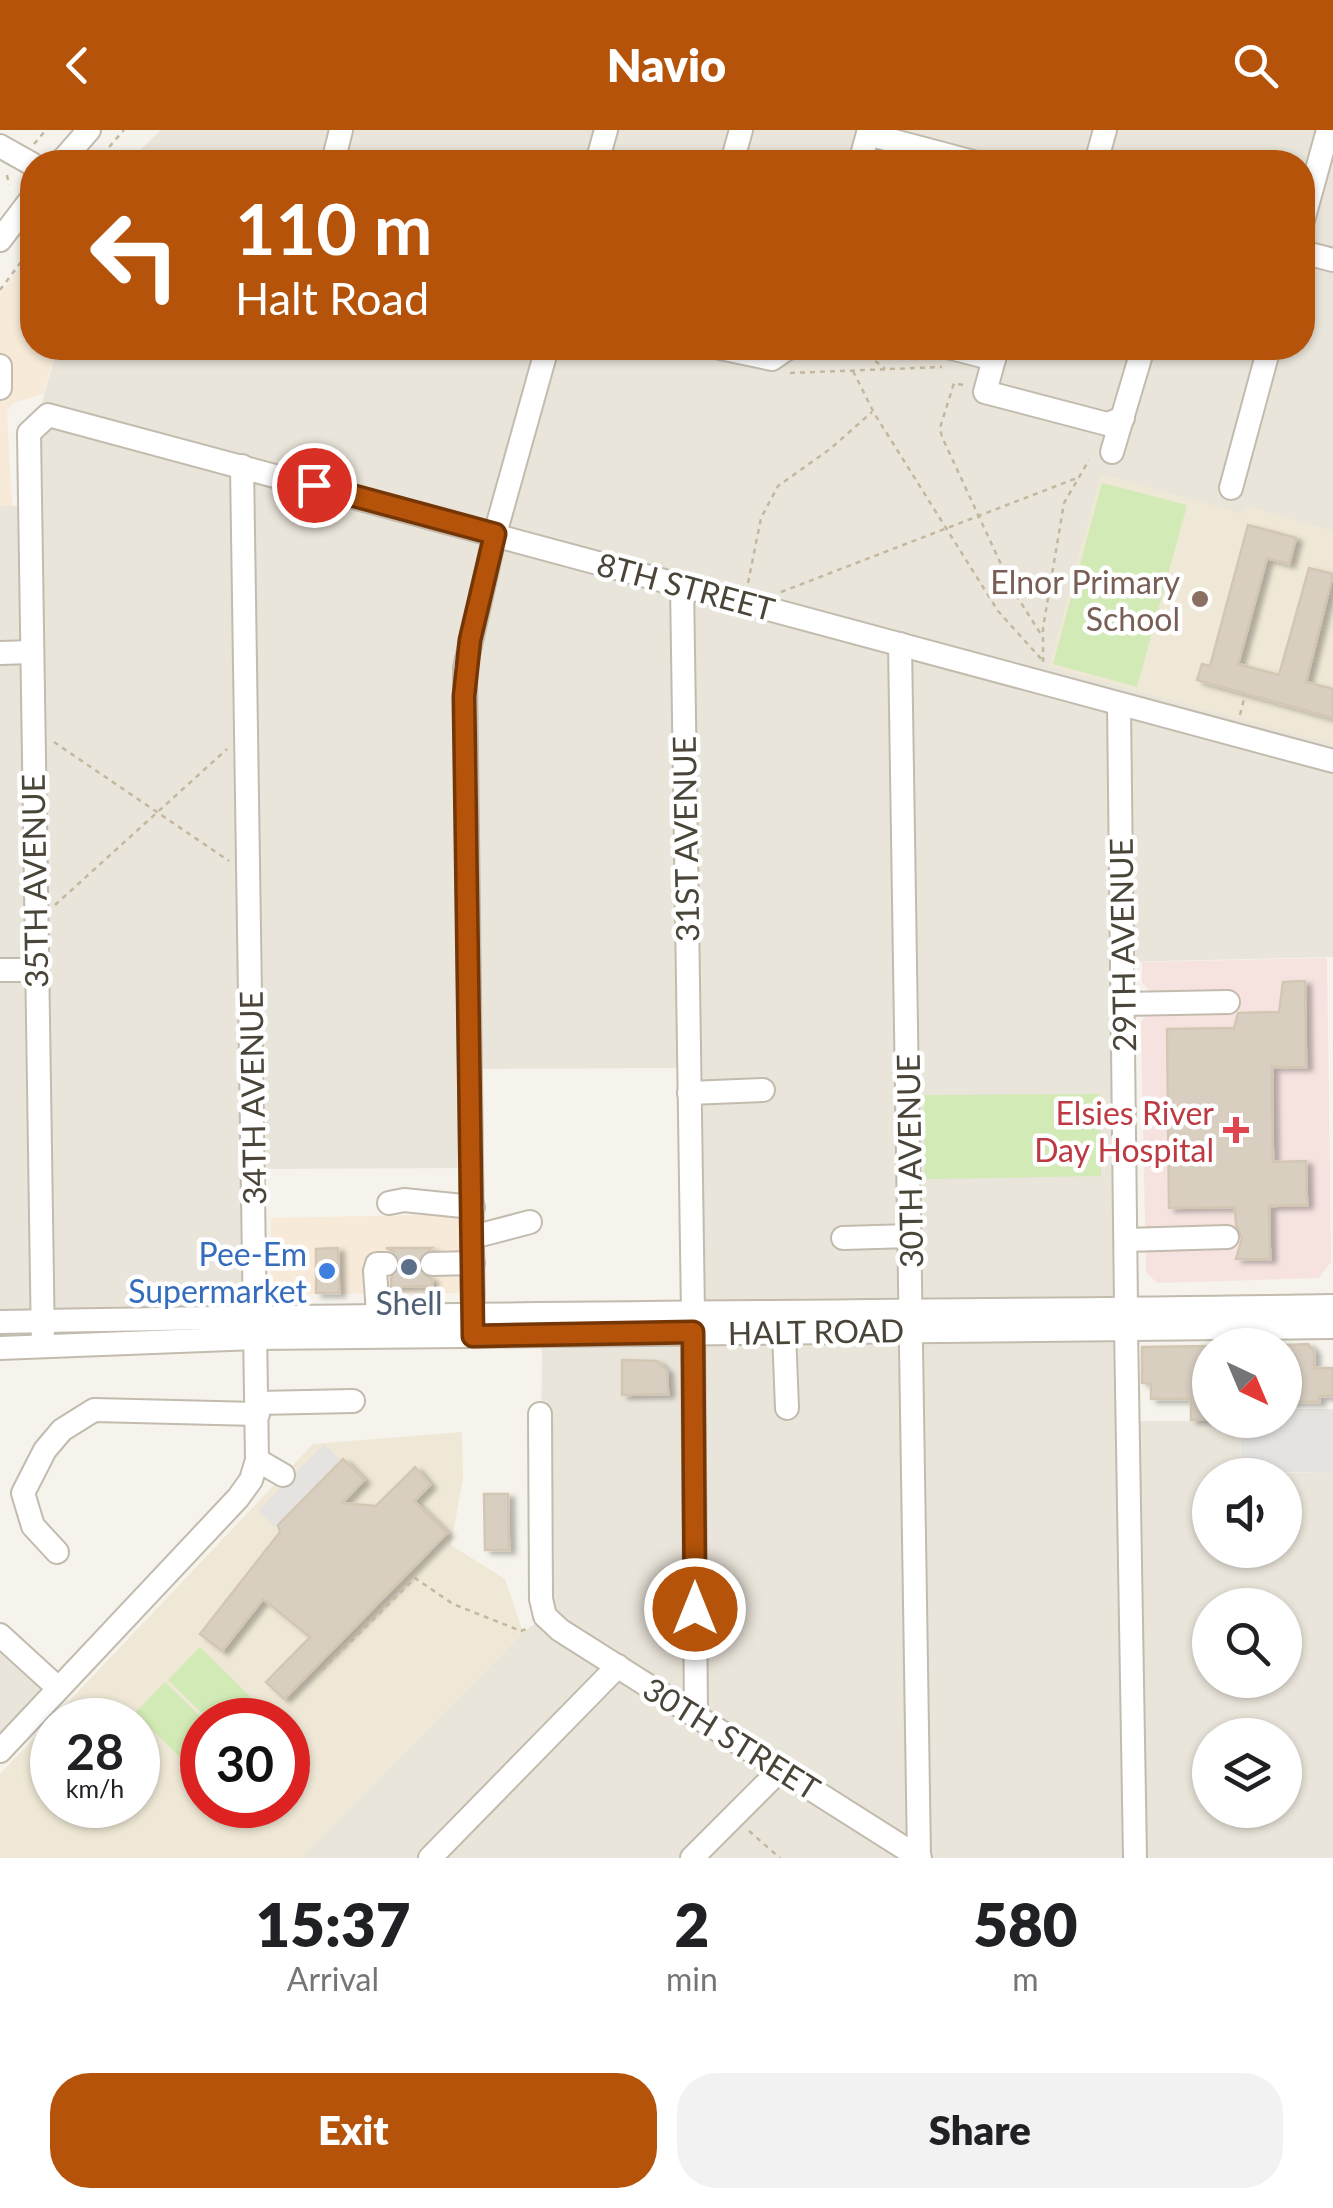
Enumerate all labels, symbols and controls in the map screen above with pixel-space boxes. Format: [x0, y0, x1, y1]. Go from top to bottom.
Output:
icon: back [50, 38, 105, 93]
text: Navio [607, 38, 726, 92]
icon: search [1228, 38, 1283, 93]
text: 110 m [235, 186, 432, 270]
icon: left [70, 190, 200, 320]
text: Halt Road [235, 271, 429, 325]
pin [272, 443, 357, 528]
icon: arrive [287, 458, 342, 513]
street label: 8TH STREET [593, 544, 779, 628]
place label: Elnor Primary School [990, 562, 1180, 638]
marker: Elnor Primary School [1189, 588, 1211, 610]
street label: 31ST AVENUE [664, 736, 706, 942]
street label: 35TH AVENUE [13, 774, 55, 988]
street label: 29TH AVENUE [1101, 838, 1143, 1052]
street label: 34TH AVENUE [231, 991, 273, 1205]
street label: 30TH AVENUE [888, 1054, 930, 1268]
place label: Elsies River Day Hospital [1034, 1093, 1214, 1169]
marker: Elsies River Day Hospital [1223, 1117, 1249, 1143]
place label: Pee-Em Supermarket [128, 1234, 308, 1310]
marker: Shell [398, 1256, 420, 1278]
marker: Pee-Em Supermarket [316, 1260, 338, 1282]
place label: Shell [376, 1283, 442, 1322]
street label: HALT ROAD [727, 1310, 905, 1352]
north arrow [1192, 1328, 1302, 1438]
map controls [1192, 1328, 1302, 1828]
button: sound [1192, 1458, 1302, 1568]
position arrow [643, 1557, 747, 1661]
button: search [1192, 1588, 1302, 1698]
street label: 30TH STREET [637, 1668, 828, 1808]
speed limit sign: 30 [180, 1698, 310, 1828]
button: layers [1192, 1718, 1302, 1828]
text: 28 [66, 1721, 124, 1781]
text: km/h [66, 1773, 124, 1803]
text: 15:37 [255, 1888, 411, 1960]
text: 2 [674, 1888, 709, 1960]
text: 580 [973, 1888, 1078, 1960]
text: Arrival [287, 1959, 379, 1998]
text: min [666, 1959, 718, 1998]
text: m [1012, 1959, 1039, 1998]
button: Exit [50, 2073, 657, 2188]
button: Share [677, 2073, 1283, 2188]

